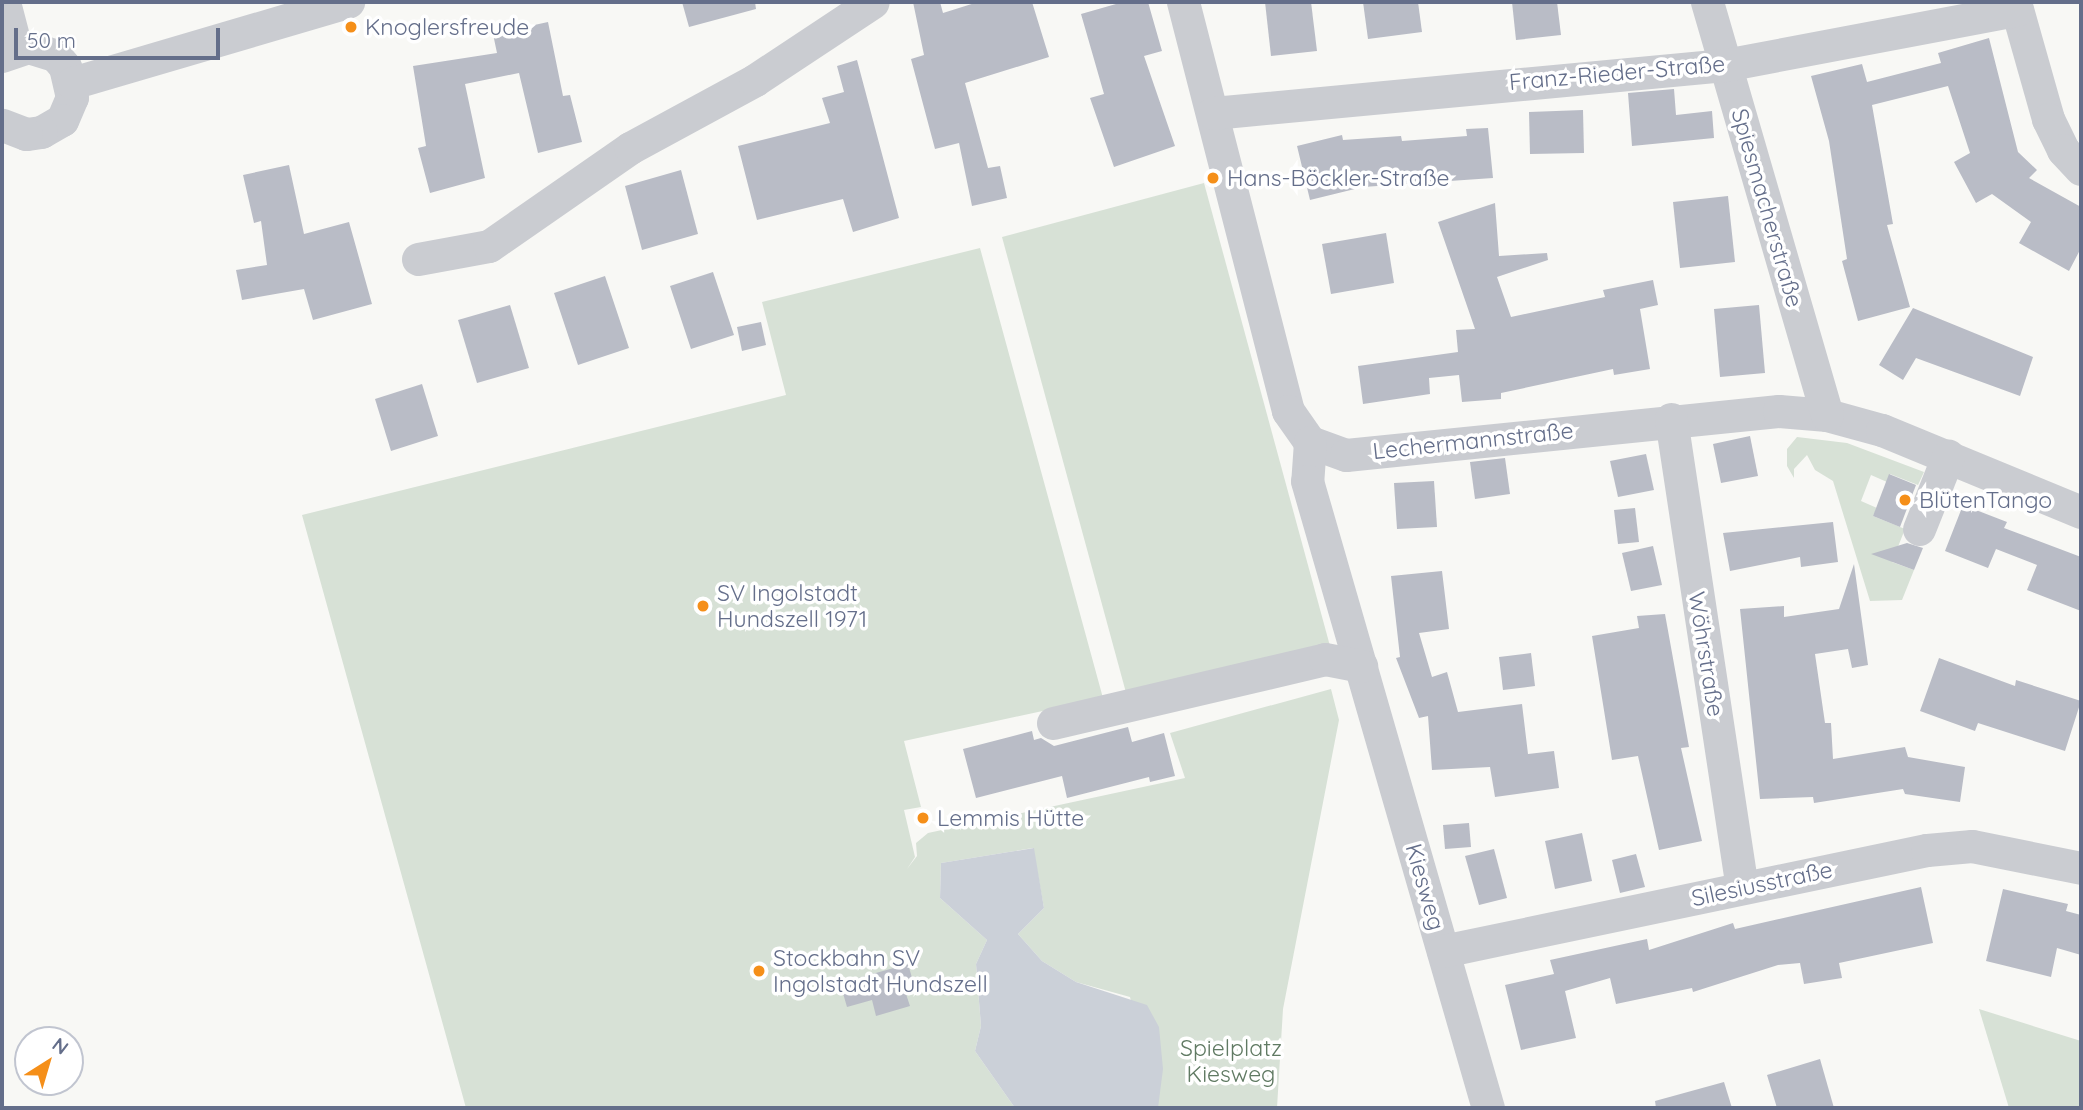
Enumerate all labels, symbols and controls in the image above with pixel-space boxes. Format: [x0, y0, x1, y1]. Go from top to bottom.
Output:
place label: Knoglersfreude [365, 13, 529, 41]
scale bar [18, 14, 224, 58]
marker: Knoglersfreude [343, 19, 359, 35]
text: 50 m [27, 27, 76, 53]
street label: Franz-Rieder-Straße [1508, 50, 1726, 96]
street label: Spiesmacherstraße [1725, 106, 1809, 310]
place label: Hans-Böckler-Straße [1227, 164, 1450, 192]
marker: Hans-Böckler-Straße [1205, 170, 1221, 186]
street label: Lechermannstraße [1371, 417, 1575, 465]
place label: BlütenTango [1919, 486, 2052, 514]
marker: BlütenTango [1897, 492, 1913, 508]
place label: SV Ingolstadt Hundszell 1971 [717, 579, 867, 633]
street label: Wöhrstraße [1683, 590, 1729, 718]
marker: SV Ingolstadt Hundszell 1971 [695, 598, 711, 614]
place label: Lemmis Hütte [937, 804, 1084, 832]
marker: Lemmis Hütte [915, 810, 931, 826]
street label: Kiesweg [1400, 841, 1450, 933]
street label: Silesiusstraße [1689, 856, 1835, 912]
place label: Stockbahn SV Ingolstadt Hundszell [773, 944, 988, 998]
marker: Stockbahn SV Ingolstadt Hundszell [751, 963, 767, 979]
north arrow [14, 1026, 84, 1096]
text: N [48, 1032, 73, 1060]
park label: Spielplatz Kiesweg [1180, 1034, 1282, 1088]

